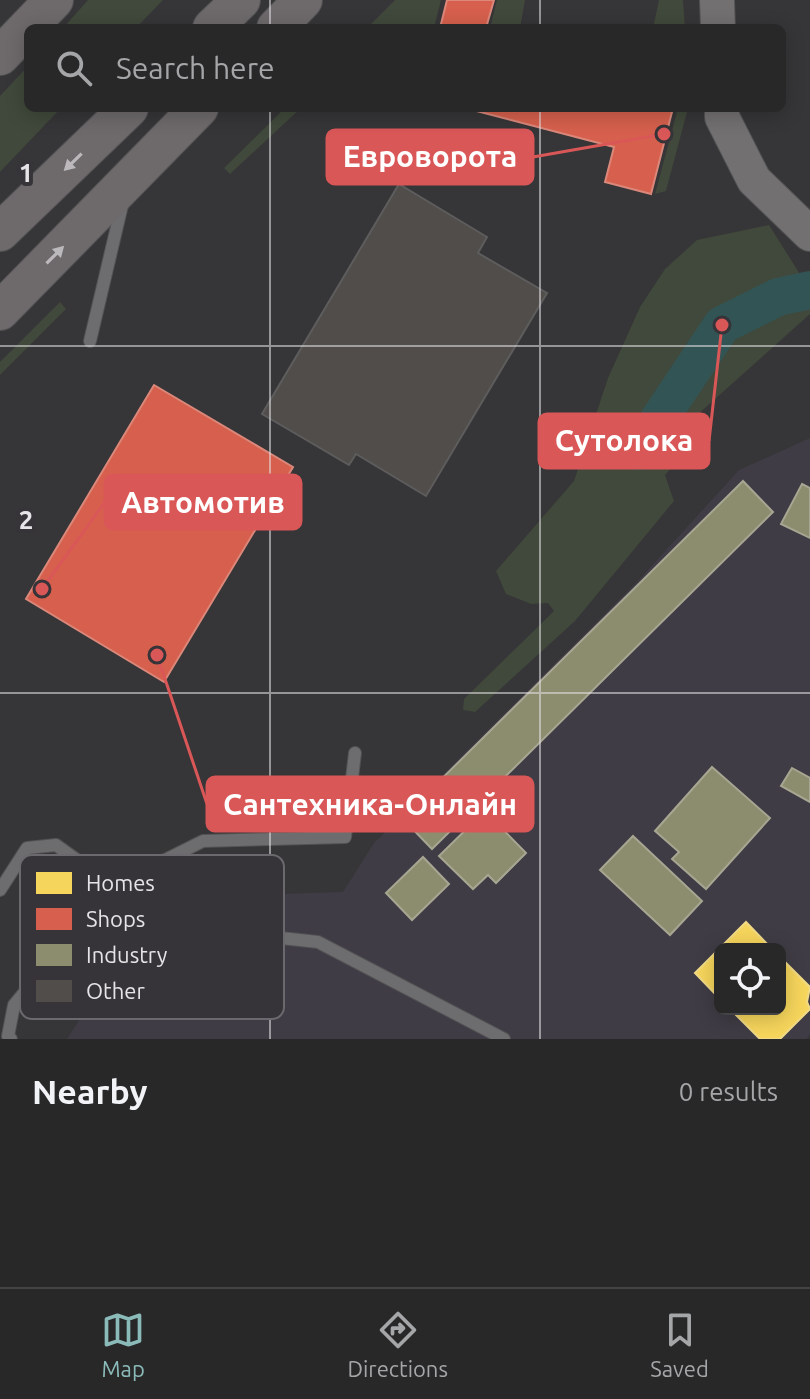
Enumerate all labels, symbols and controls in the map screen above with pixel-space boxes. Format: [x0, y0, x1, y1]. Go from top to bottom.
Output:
search box [24, 24, 786, 112]
icon: search [52, 46, 96, 90]
text: Search here [116, 51, 275, 85]
callout: Евроворота [327, 130, 533, 184]
text: Евроворота [343, 139, 517, 173]
one-way arrow [64, 152, 83, 171]
text: 1 [19, 158, 33, 187]
one-way arrow [45, 246, 64, 265]
callout: Сутолока [539, 414, 709, 468]
text: Сутолока [555, 423, 693, 457]
callout: Автомотив [105, 475, 301, 529]
text: Автомотив [121, 485, 285, 519]
text: 2 [19, 505, 33, 534]
callout: Сантехника-Онлайн [207, 777, 533, 831]
text: Сантехника-Онлайн [223, 787, 517, 821]
legend [20, 855, 284, 1019]
text: Homes [86, 870, 155, 895]
text: Shops [86, 906, 145, 931]
text: Industry [86, 942, 168, 967]
map controls [714, 943, 786, 1015]
button: locate [714, 943, 786, 1015]
text: Other [86, 978, 145, 1003]
text: Nearby [32, 1072, 147, 1110]
text: 0 results [679, 1077, 778, 1106]
tab: Map [101, 1308, 145, 1381]
tab: Directions [347, 1308, 448, 1381]
tab: Saved [650, 1308, 709, 1381]

